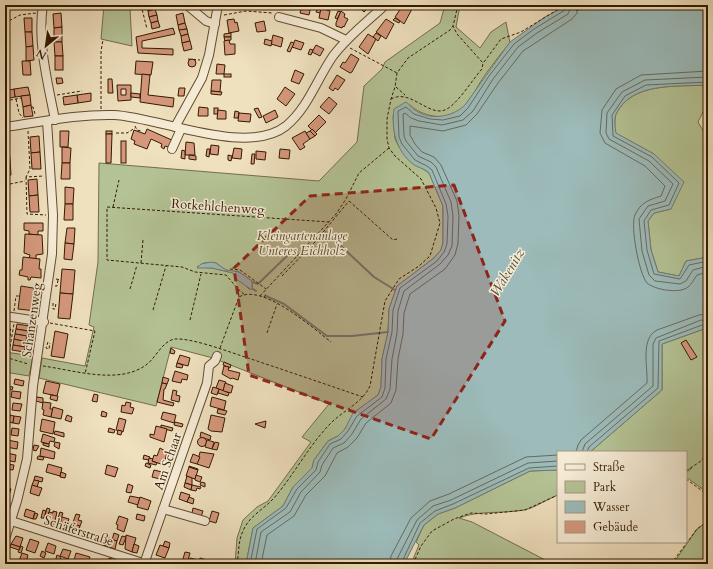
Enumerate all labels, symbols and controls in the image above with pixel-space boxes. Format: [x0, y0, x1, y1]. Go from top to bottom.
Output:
north arrow [26, 26, 66, 66]
text: N [33, 45, 49, 63]
street label: Rotkehlchenweg [171, 195, 266, 219]
park label: Kleingartenanlage Unteres Eichholz [257, 227, 348, 260]
water label: Wakenitz [486, 244, 529, 300]
street label: Schanzenweg [18, 281, 46, 359]
street label: Am Schaar [150, 430, 186, 492]
legend [557, 451, 687, 543]
text: Straße [593, 459, 625, 475]
text: Park [593, 479, 617, 495]
text: Wasser [592, 499, 630, 515]
street label: Schäferstraße [41, 511, 116, 551]
text: Gebäude [593, 519, 638, 535]

